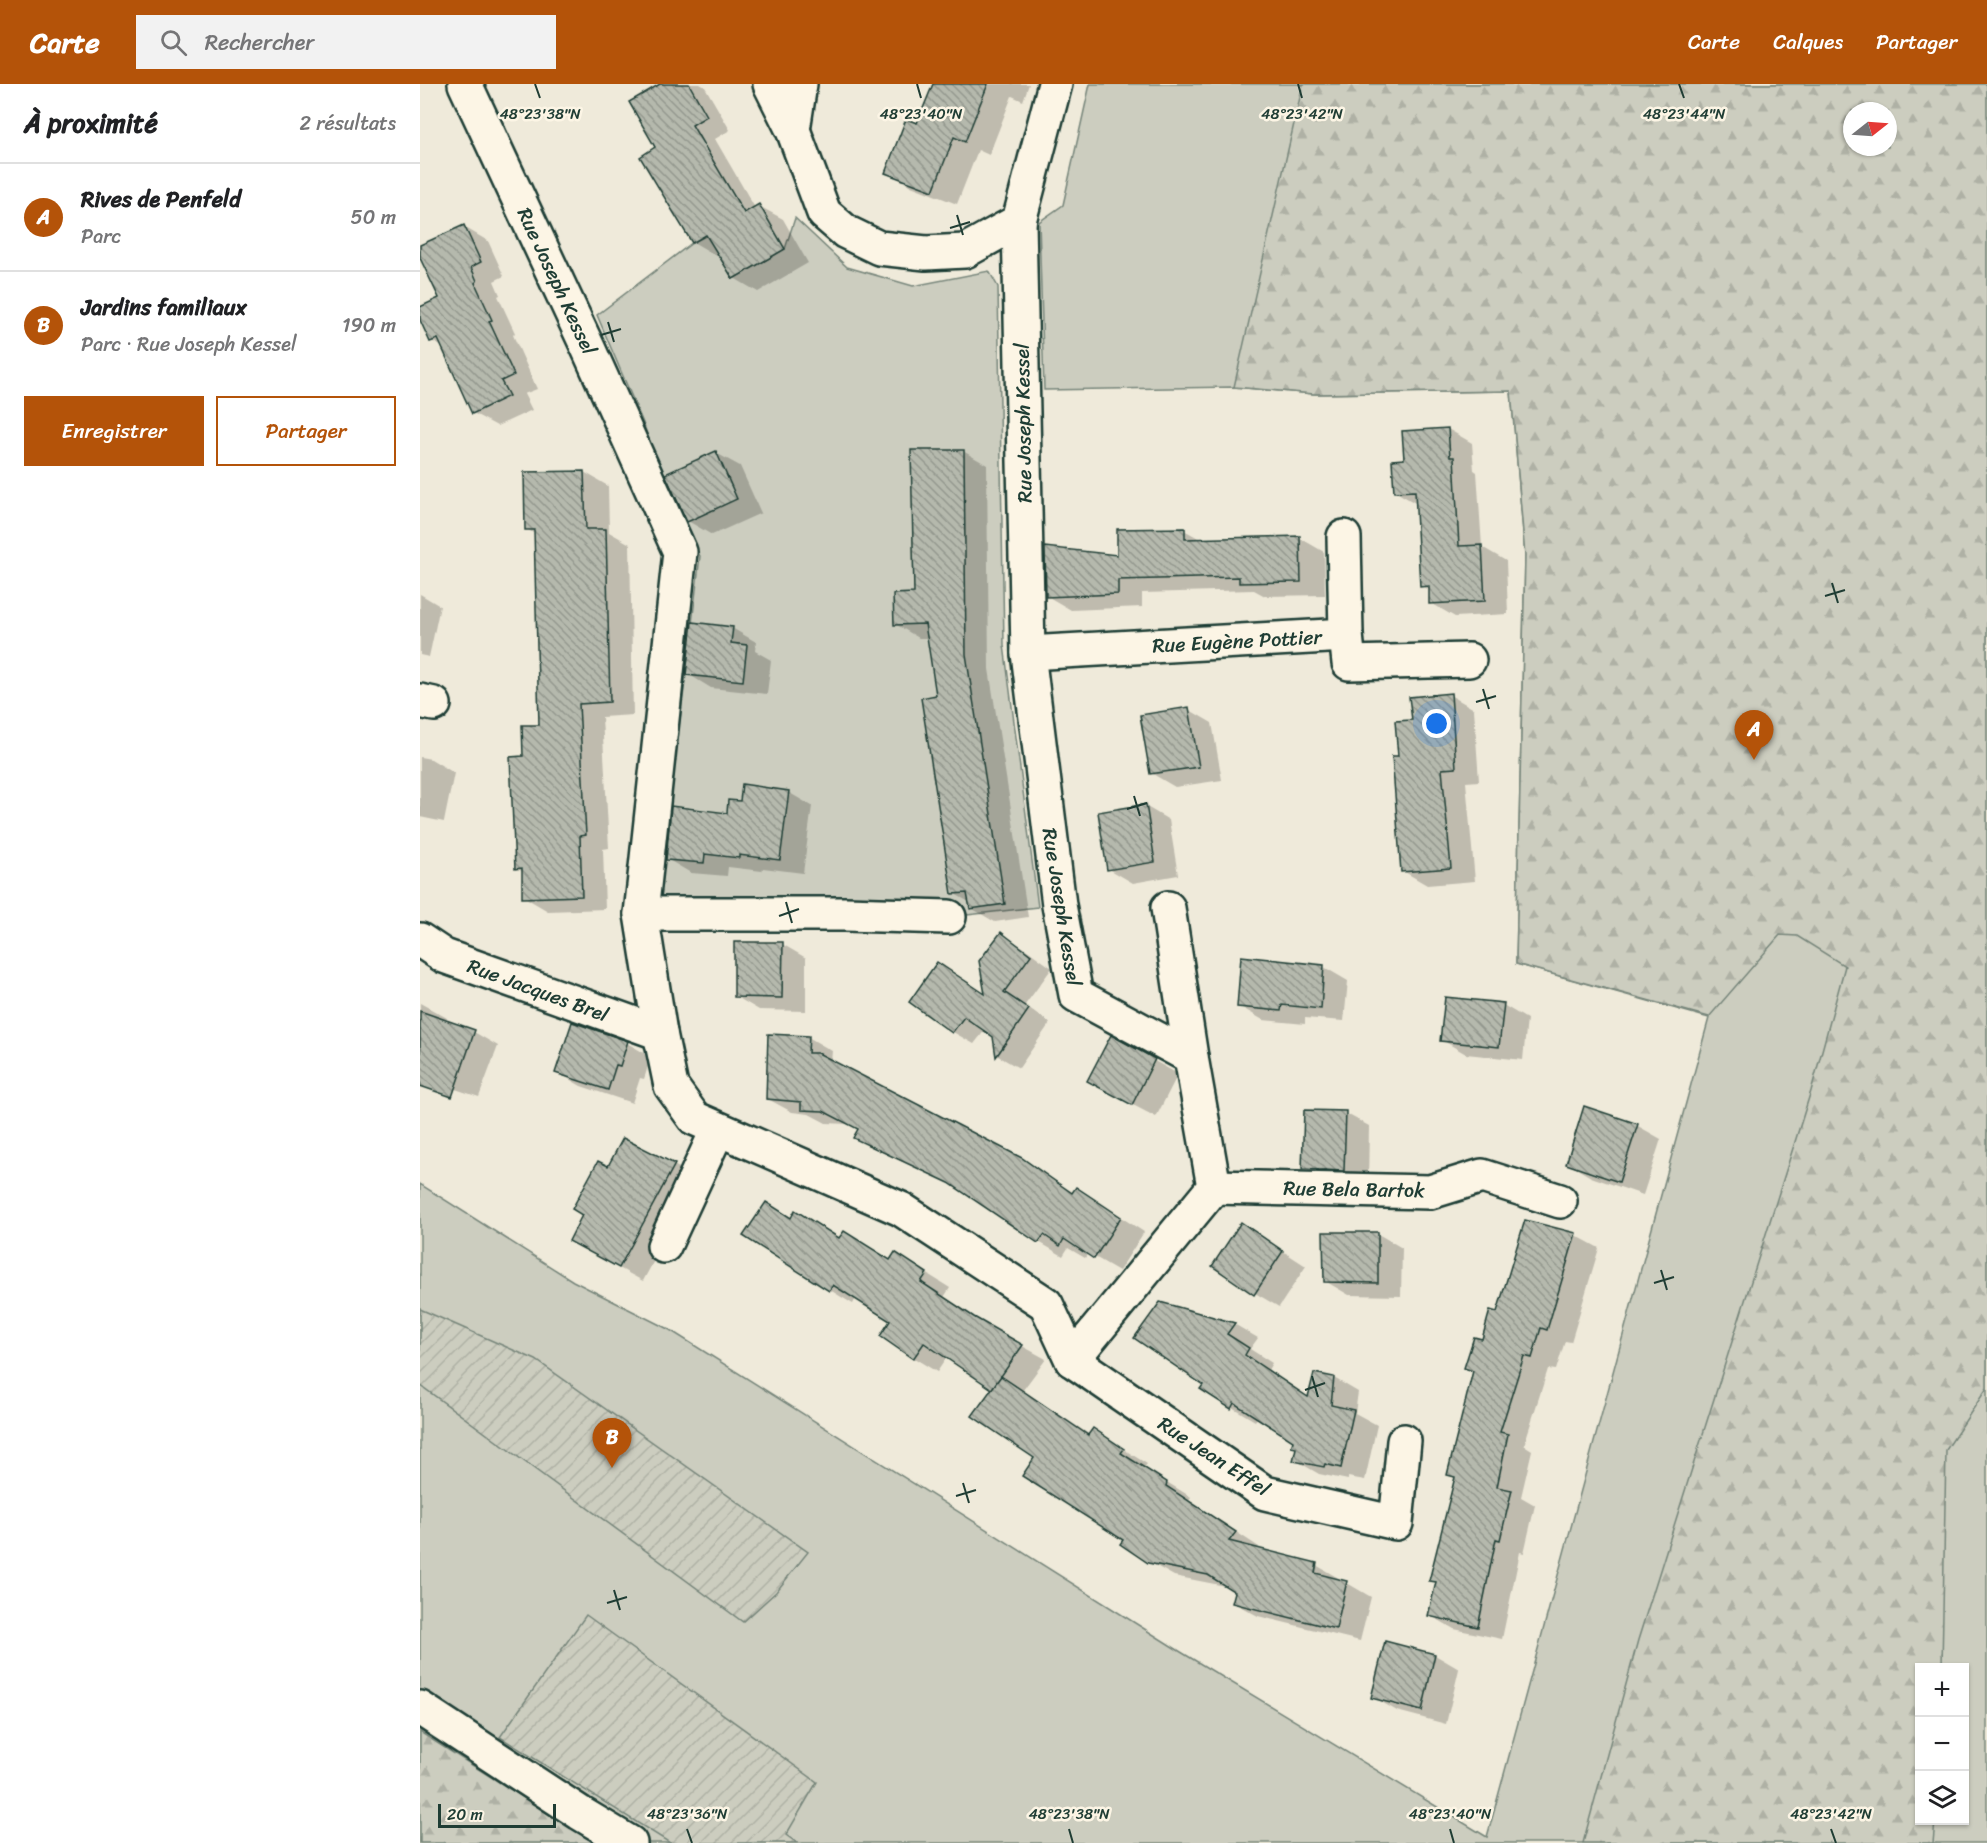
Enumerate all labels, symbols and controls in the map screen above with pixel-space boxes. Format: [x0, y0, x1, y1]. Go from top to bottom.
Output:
search box [136, 15, 556, 69]
text: Carte [30, 18, 100, 67]
text: Rechercher [205, 23, 314, 62]
text: Carte [1688, 23, 1740, 61]
text: Calques [1773, 23, 1843, 61]
text: Partager [1876, 23, 1957, 61]
icon: search [157, 26, 190, 59]
text: À proximité [24, 100, 158, 146]
text: 48°23'38"N [499, 101, 581, 127]
text: 48°23'40"N [880, 101, 963, 127]
text: 48°23'42"N [1261, 101, 1344, 127]
text: 48°23'44"N [1643, 101, 1726, 127]
north arrow [1843, 102, 1897, 156]
text: 2 résultats [299, 106, 396, 141]
text: Rives de Penfeld [81, 180, 241, 219]
text: A [37, 200, 50, 235]
text: 50 m [351, 200, 396, 235]
street label: Rue Joseph Kessel [507, 202, 606, 361]
text: Parc [81, 219, 121, 254]
text: Jardins familiaux [81, 288, 247, 327]
text: B [37, 308, 50, 343]
text: 190 m [342, 308, 396, 343]
text: Parc · Rue Joseph Kessel [81, 327, 297, 362]
street label: Rue Joseph Kessel [1005, 343, 1042, 503]
button: Enregistrer [24, 396, 204, 466]
button: Partager [216, 396, 396, 466]
street label: Rue Eugène Pottier [1151, 619, 1324, 663]
your location [1422, 709, 1451, 738]
pin: A [1734, 710, 1774, 760]
street label: Rue Joseph Kessel [1032, 826, 1091, 989]
street label: Rue Jacques Brel [462, 949, 615, 1033]
street label: Rue Bela Bartok [1283, 1171, 1425, 1208]
street label: Rue Jean Effel [1150, 1407, 1278, 1507]
pin: B [592, 1418, 632, 1468]
map controls [1915, 1663, 1969, 1825]
button: + [1915, 1663, 1969, 1717]
button: − [1915, 1717, 1969, 1771]
button: layers [1915, 1771, 1969, 1825]
text: 20 m [447, 1800, 483, 1829]
scale bar [438, 1801, 556, 1828]
text: 48°23'36"N [647, 1801, 728, 1827]
text: 48°23'38"N [1028, 1801, 1110, 1827]
text: 48°23'40"N [1409, 1801, 1492, 1827]
text: 48°23'42"N [1790, 1801, 1873, 1827]

